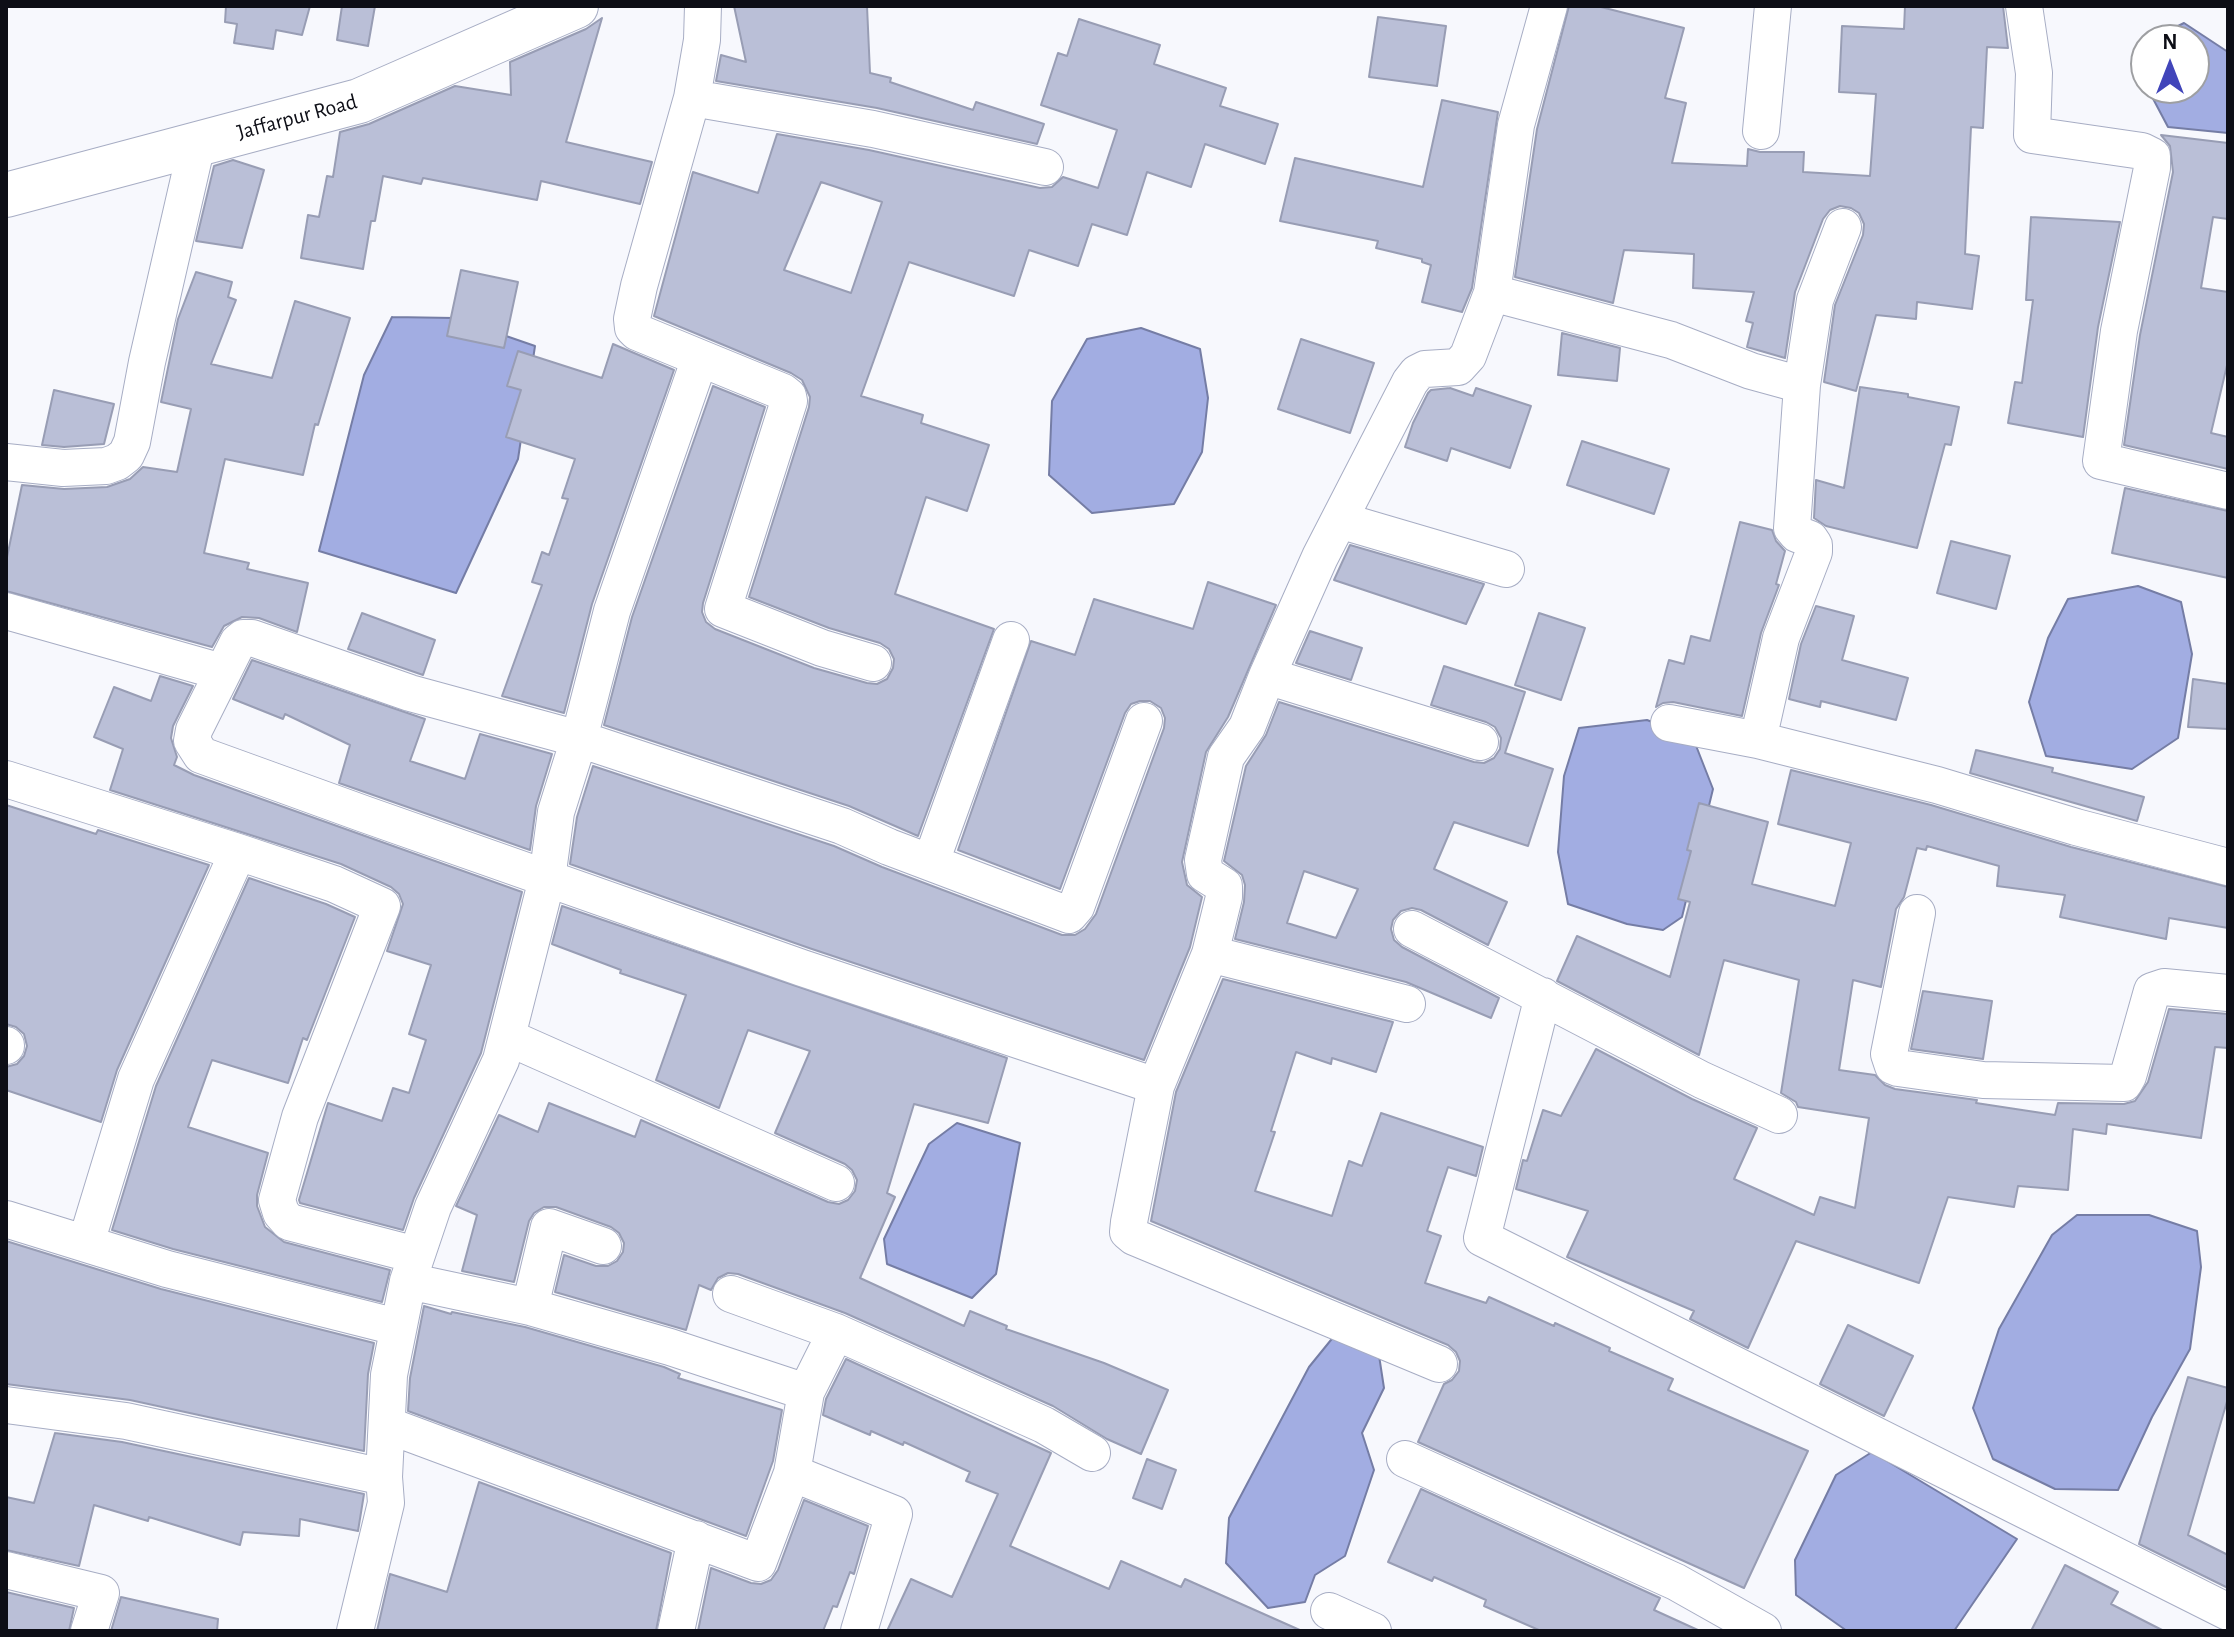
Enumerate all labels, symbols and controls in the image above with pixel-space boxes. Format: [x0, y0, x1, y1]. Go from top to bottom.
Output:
north arrow [2130, 24, 2210, 104]
text: N [2162, 31, 2178, 53]
street label: Jaffarpur Road [234, 88, 360, 146]

